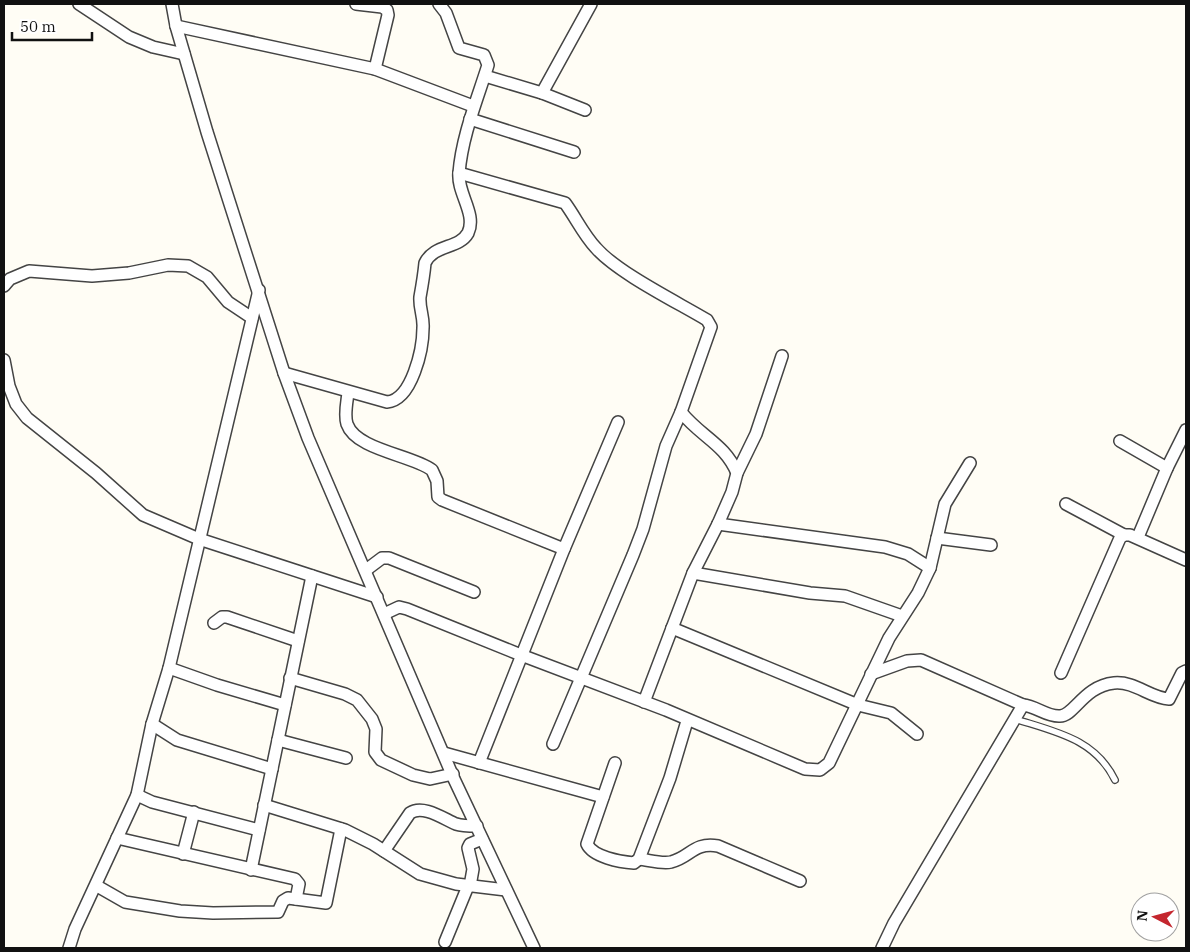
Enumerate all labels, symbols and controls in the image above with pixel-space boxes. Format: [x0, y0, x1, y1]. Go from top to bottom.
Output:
scale bar [12, 10, 92, 42]
text: 50 m [20, 17, 56, 36]
north arrow [1130, 892, 1180, 942]
text: N [1133, 909, 1152, 922]

